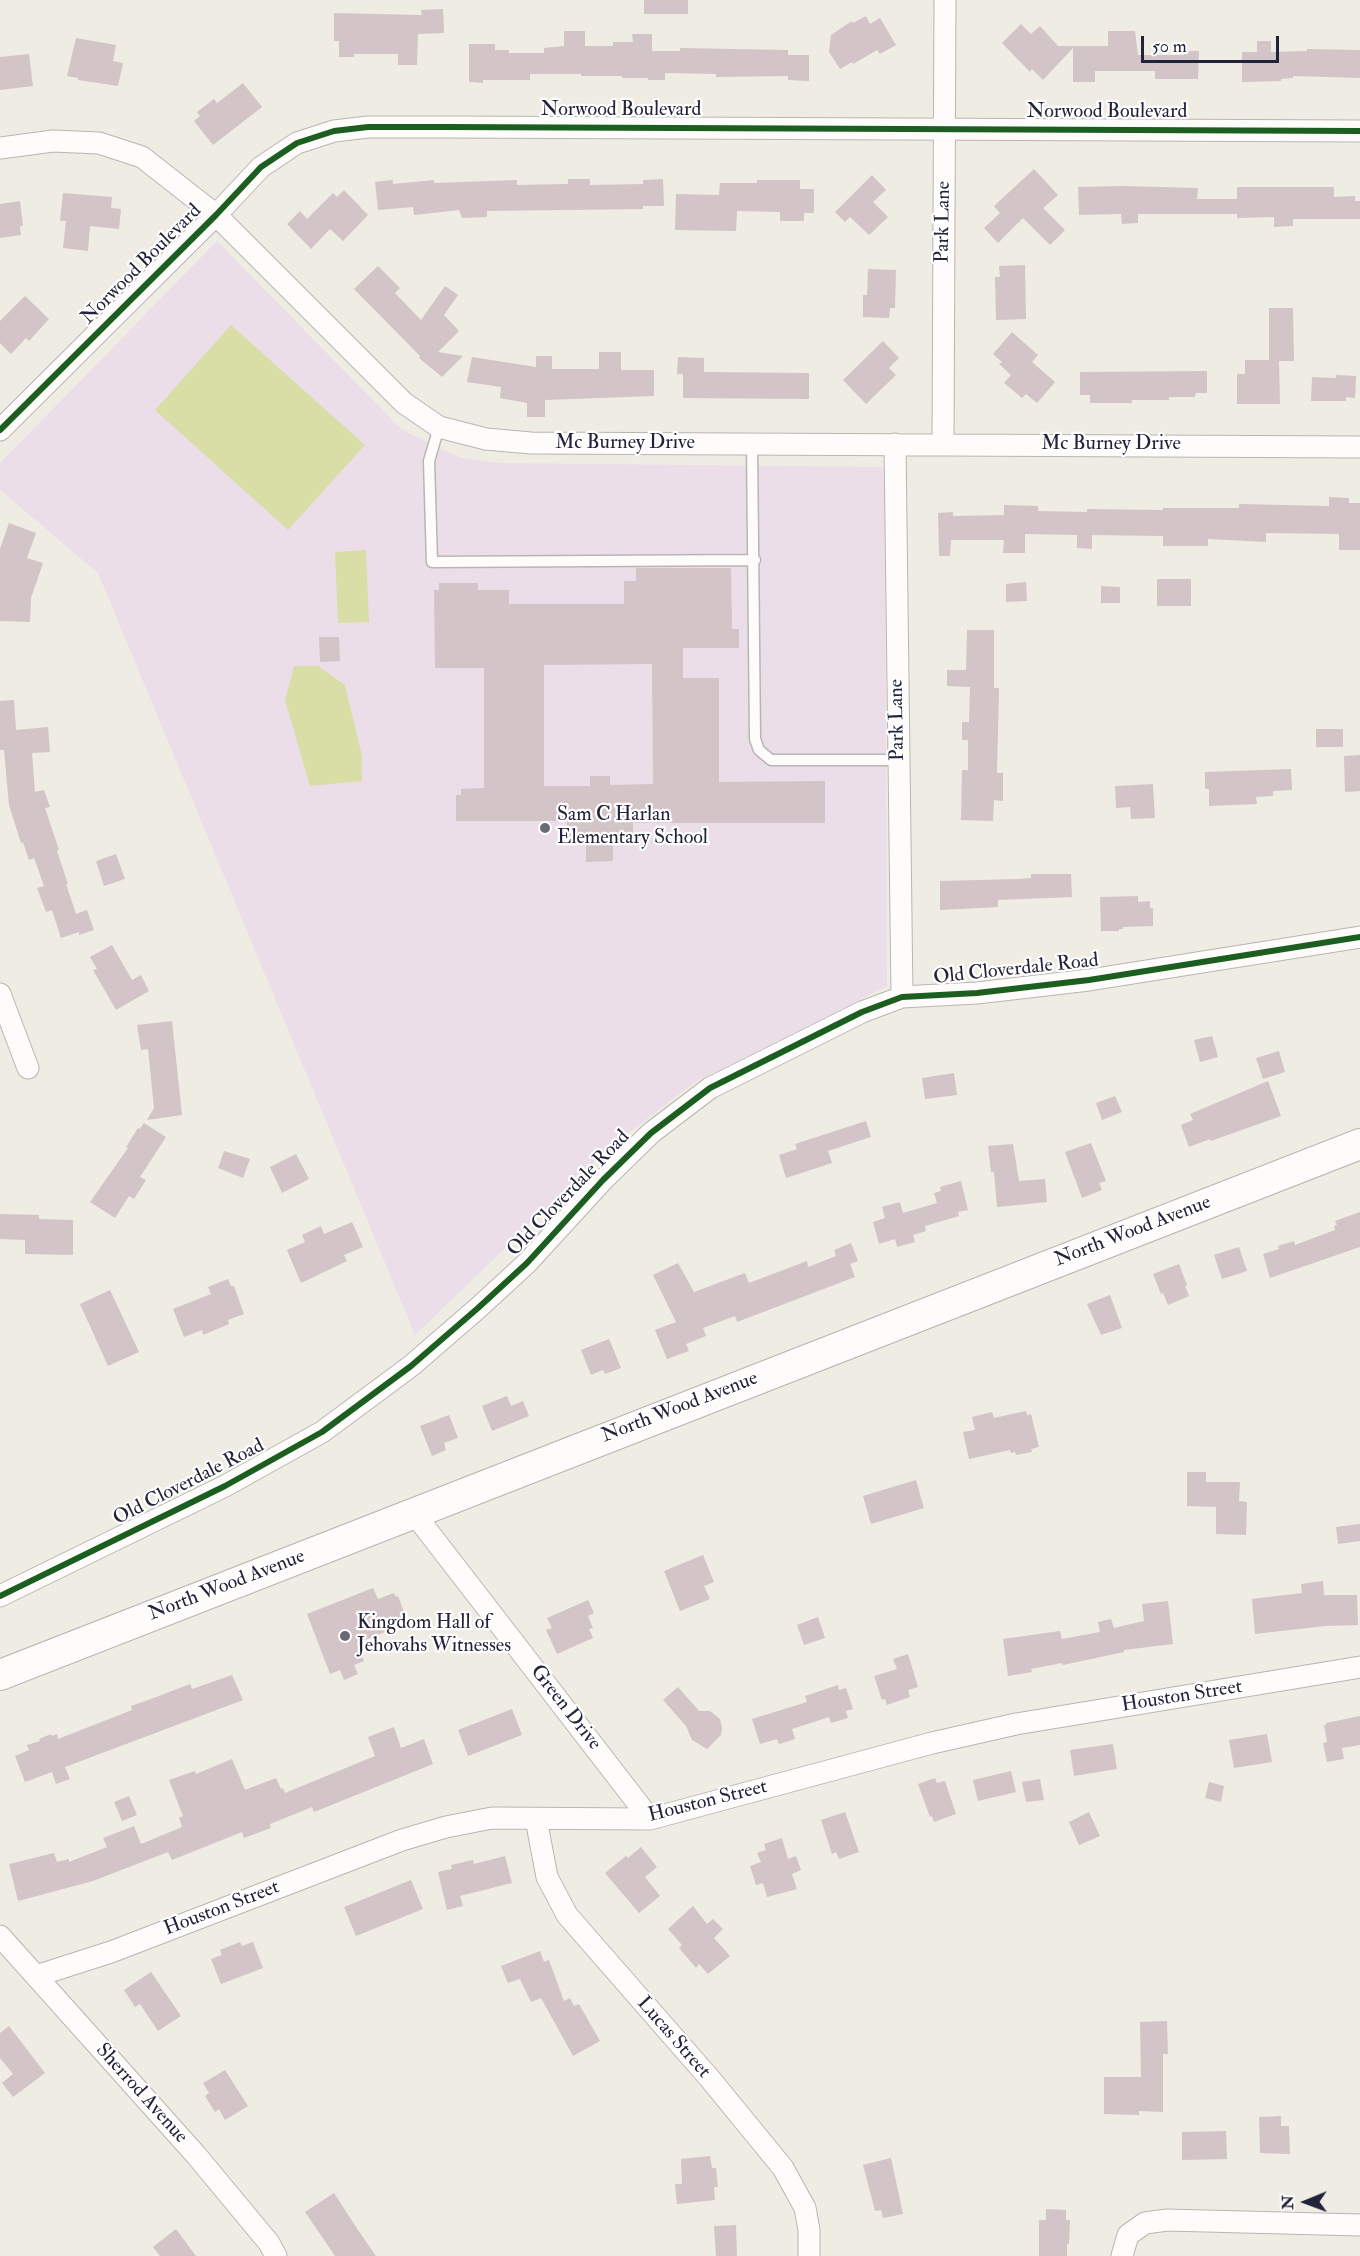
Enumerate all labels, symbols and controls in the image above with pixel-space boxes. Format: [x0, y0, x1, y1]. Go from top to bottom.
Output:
scale bar [1144, 24, 1282, 62]
text: 50 m [1152, 35, 1187, 58]
street label: Norwood Boulevard [541, 99, 701, 123]
street label: Norwood Boulevard [1027, 101, 1187, 125]
street label: Park Lane [931, 181, 957, 263]
street label: Norwood Boulevard [77, 200, 207, 330]
street label: Mc Burney Drive [555, 432, 695, 456]
street label: Mc Burney Drive [1041, 433, 1181, 457]
street label: Park Lane [885, 679, 911, 761]
place label: Sam C Harlan Elementary School [557, 804, 708, 851]
marker: Sam C Harlan Elementary School [538, 821, 552, 835]
street label: Old Cloverdale Road [932, 949, 1100, 991]
street label: Old Cloverdale Road [503, 1126, 635, 1262]
street label: North Wood Avenue [1051, 1191, 1215, 1273]
street label: North Wood Avenue [598, 1367, 762, 1449]
street label: Old Cloverdale Road [110, 1435, 268, 1531]
street label: North Wood Avenue [145, 1545, 309, 1627]
place label: Kingdom Hall of Jehovahs Witnesses [357, 1612, 511, 1659]
marker: Kingdom Hall of Jehovahs Witnesses [338, 1629, 352, 1643]
street label: Green Drive [524, 1661, 606, 1755]
street label: Houston Street [1120, 1676, 1244, 1718]
street label: Houston Street [646, 1776, 770, 1828]
street label: Houston Street [161, 1876, 283, 1942]
street label: Lucas Street [631, 1992, 715, 2084]
street label: Sherrod Avenue [90, 2039, 192, 2149]
north arrow [1276, 2172, 1336, 2232]
text: N [1278, 2195, 1298, 2210]

